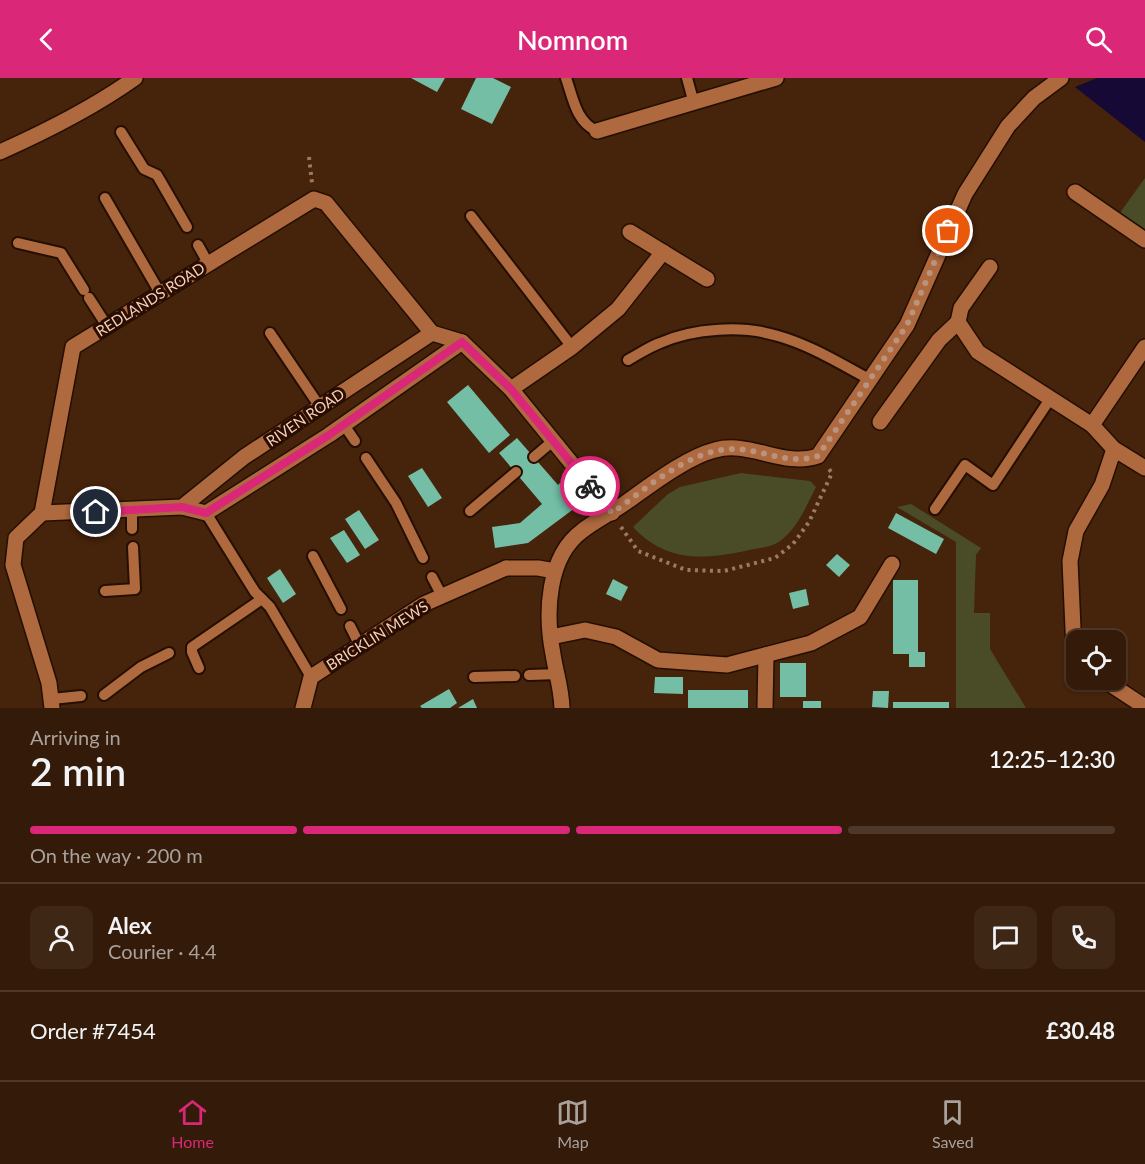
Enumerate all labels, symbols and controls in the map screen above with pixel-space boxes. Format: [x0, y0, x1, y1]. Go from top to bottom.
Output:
icon: back [30, 23, 63, 56]
text: Nomnom [517, 23, 628, 56]
icon: search [1082, 23, 1115, 56]
pin [922, 205, 973, 256]
icon: bag [931, 214, 964, 247]
street label: REDLANDS ROAD [92, 258, 208, 340]
street label: RIVEN ROAD [263, 384, 347, 450]
courier [560, 456, 620, 516]
icon: bike [574, 470, 607, 503]
pin [70, 486, 121, 537]
icon: home [79, 495, 112, 528]
street label: BRICKLIN MEWS [323, 596, 431, 674]
map controls [1066, 630, 1126, 690]
button: locate [1066, 630, 1126, 690]
text: Arriving in [30, 725, 121, 749]
text: 12:25–12:30 [989, 746, 1115, 773]
text: 2 min [30, 748, 126, 794]
text: On the way · 200 m [30, 843, 203, 867]
button: person [30, 906, 93, 969]
button: chat [974, 906, 1037, 969]
button: phone [1052, 906, 1115, 969]
text: Alex [108, 912, 152, 939]
text: Courier · 4.4 [108, 939, 217, 963]
text: Order #7454 [30, 1017, 156, 1044]
text: £30.48 [1046, 1017, 1115, 1044]
tab: Home [171, 1096, 214, 1151]
tab: Map [556, 1096, 589, 1151]
tab: Saved [932, 1096, 974, 1151]

